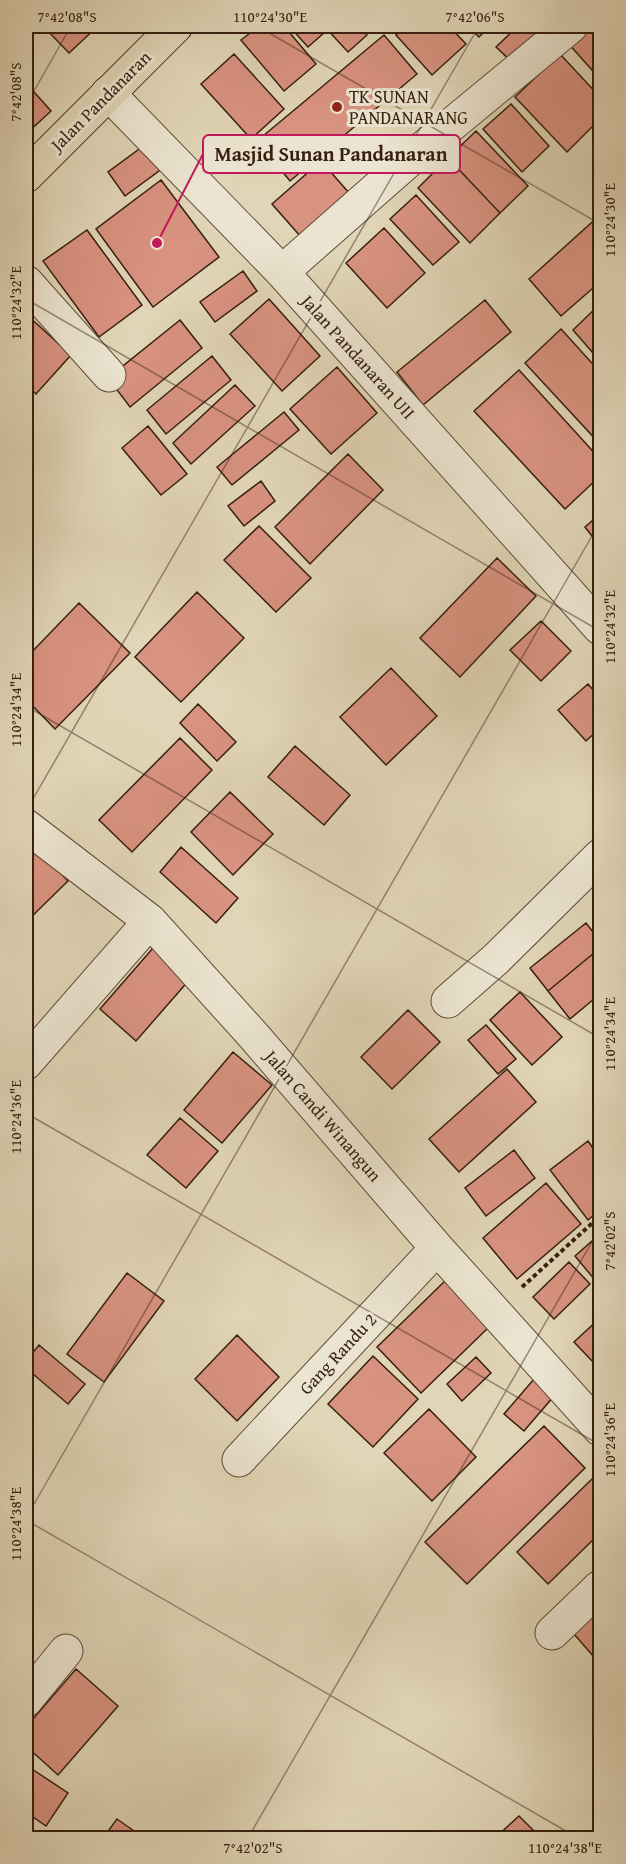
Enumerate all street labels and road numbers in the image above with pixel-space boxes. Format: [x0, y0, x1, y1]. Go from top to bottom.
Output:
street label: Jalan Pandanaran [43, 44, 157, 159]
street label: Jalan Pandanaran UII [294, 287, 422, 425]
street label: Jalan Candi Winangun [257, 1042, 388, 1187]
street label: Gang Randu 2 [293, 1307, 383, 1401]

